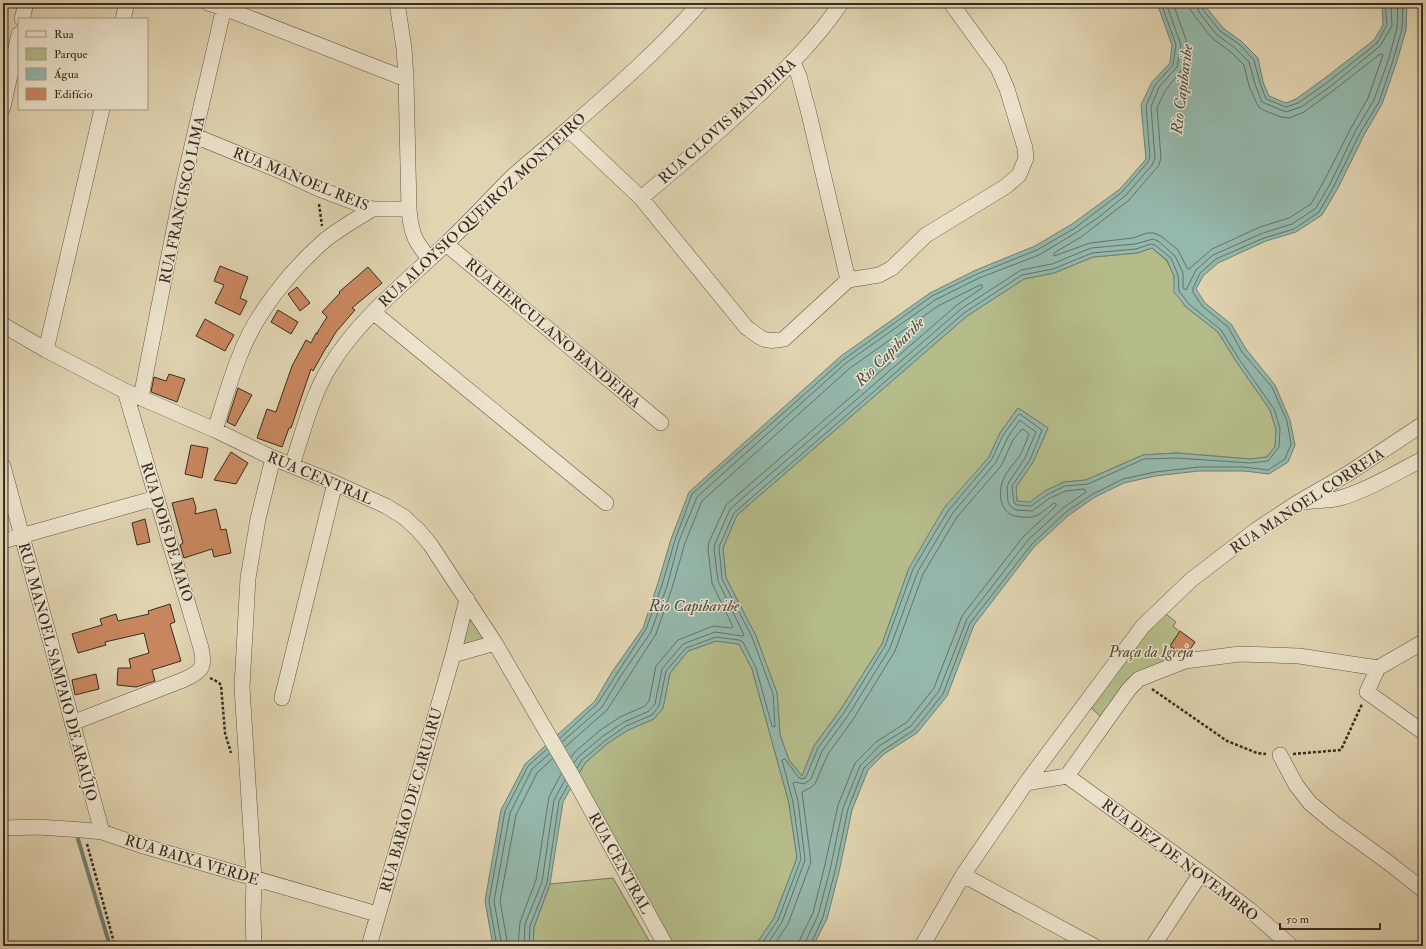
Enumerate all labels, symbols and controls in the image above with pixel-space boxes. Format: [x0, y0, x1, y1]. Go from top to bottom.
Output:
legend [18, 18, 148, 110]
text: Rua [54, 27, 75, 42]
water label: Rio Capibaribe [1166, 42, 1198, 136]
text: Parque [54, 47, 88, 62]
street label: RUA CLOVIS BANDEIRA [655, 54, 801, 188]
text: Água [53, 67, 80, 82]
text: Edifício [54, 87, 93, 102]
street label: RUA ALOYSIO QUEIROZ MONTEIRO [375, 109, 590, 312]
street label: RUA FRANCISCO LIMA [155, 114, 210, 286]
street label: RUA MANOEL REIS [230, 143, 372, 215]
street label: RUA HERCULANO BANDEIRA [461, 254, 645, 413]
water label: Rio Capibaribe [850, 312, 929, 392]
street label: RUA MANOEL CORREIA [1227, 444, 1388, 558]
street label: RUA CENTRAL [264, 448, 376, 509]
street label: RUA DOIS DE MAIO [136, 460, 197, 604]
street label: RUA MANOEL SAMPAIO DE ARAÚJO [13, 540, 103, 804]
water label: Rio Capibaribe [648, 596, 740, 616]
park label: Praça da Igreja [1107, 643, 1194, 662]
street label: RUA BARÃO DE CARUARU [375, 705, 447, 895]
street label: RUA DEZ DE NOVEMBRO [1097, 795, 1262, 926]
street label: RUA CENTRAL [584, 809, 655, 917]
street label: RUA BAIXA VERDE [122, 831, 262, 890]
scale bar [1280, 905, 1380, 931]
text: 50 m [1286, 912, 1310, 927]

